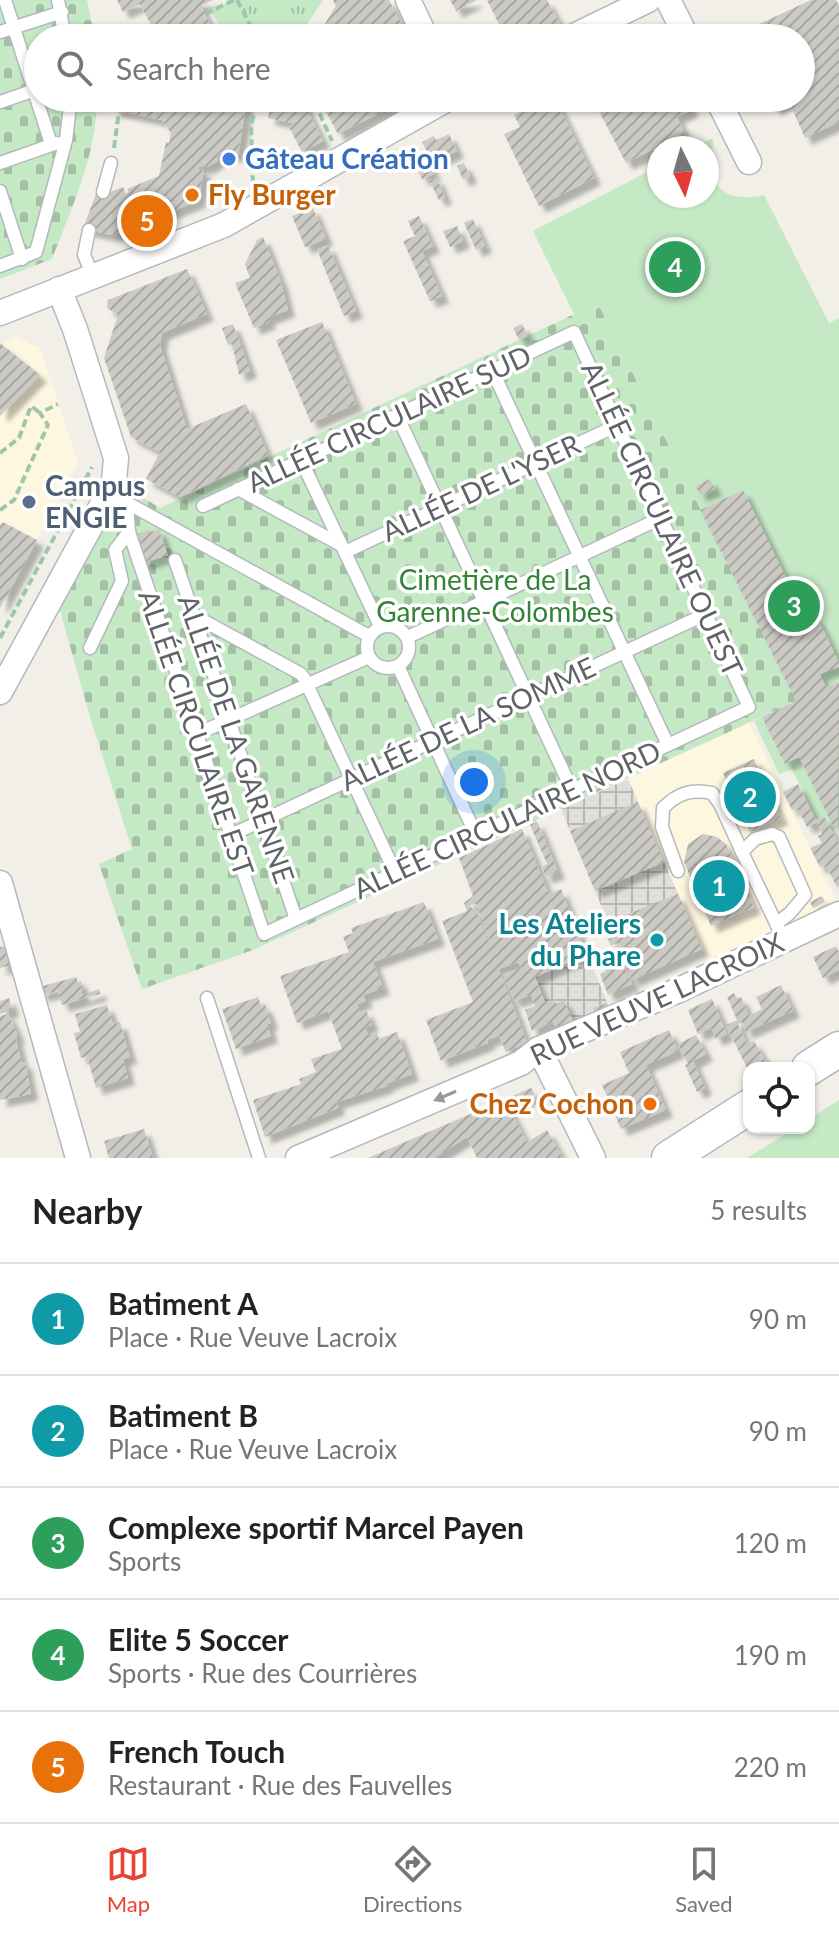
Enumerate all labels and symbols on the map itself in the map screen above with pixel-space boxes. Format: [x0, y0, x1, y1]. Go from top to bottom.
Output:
north arrow [647, 136, 719, 208]
place label: Gâteau Création [245, 141, 449, 175]
marker: Gâteau Création [220, 150, 238, 168]
place label: Fly Burger [208, 177, 336, 211]
marker: Fly Burger [183, 186, 201, 204]
pin: 5 [121, 191, 173, 251]
pin: 4 [649, 237, 701, 297]
street label: ALLÉE CIRCULAIRE SUD [241, 337, 536, 499]
street label: ALLÉE CIRCULAIRE OUEST [575, 356, 751, 682]
street label: ALLÉE DE L'YSER [376, 426, 586, 548]
place label: Campus ENGIE [45, 468, 145, 534]
marker: Campus ENGIE [20, 493, 38, 511]
park label: Cimetière de La Garenne-Colombes [376, 562, 614, 628]
pin: 3 [768, 576, 820, 636]
street label: ALLÉE CIRCULAIRE EST [132, 585, 262, 881]
street label: ALLÉE DE LA GARENNE [171, 590, 302, 888]
street label: ALLÉE DE LA SOMME [335, 649, 600, 797]
street label: ALLÉE CIRCULAIRE NORD [348, 733, 666, 905]
your location [454, 762, 494, 802]
pin: 2 [724, 767, 776, 827]
pin: 1 [693, 856, 745, 916]
place label: Les Ateliers du Phare [498, 906, 641, 972]
street label: RUE VEUVE LACROIX [524, 924, 789, 1072]
marker: Les Ateliers du Phare [648, 931, 666, 949]
place label: Chez Cochon [470, 1086, 634, 1120]
one-way arrow [433, 1089, 457, 1102]
marker: Chez Cochon [641, 1095, 659, 1113]

